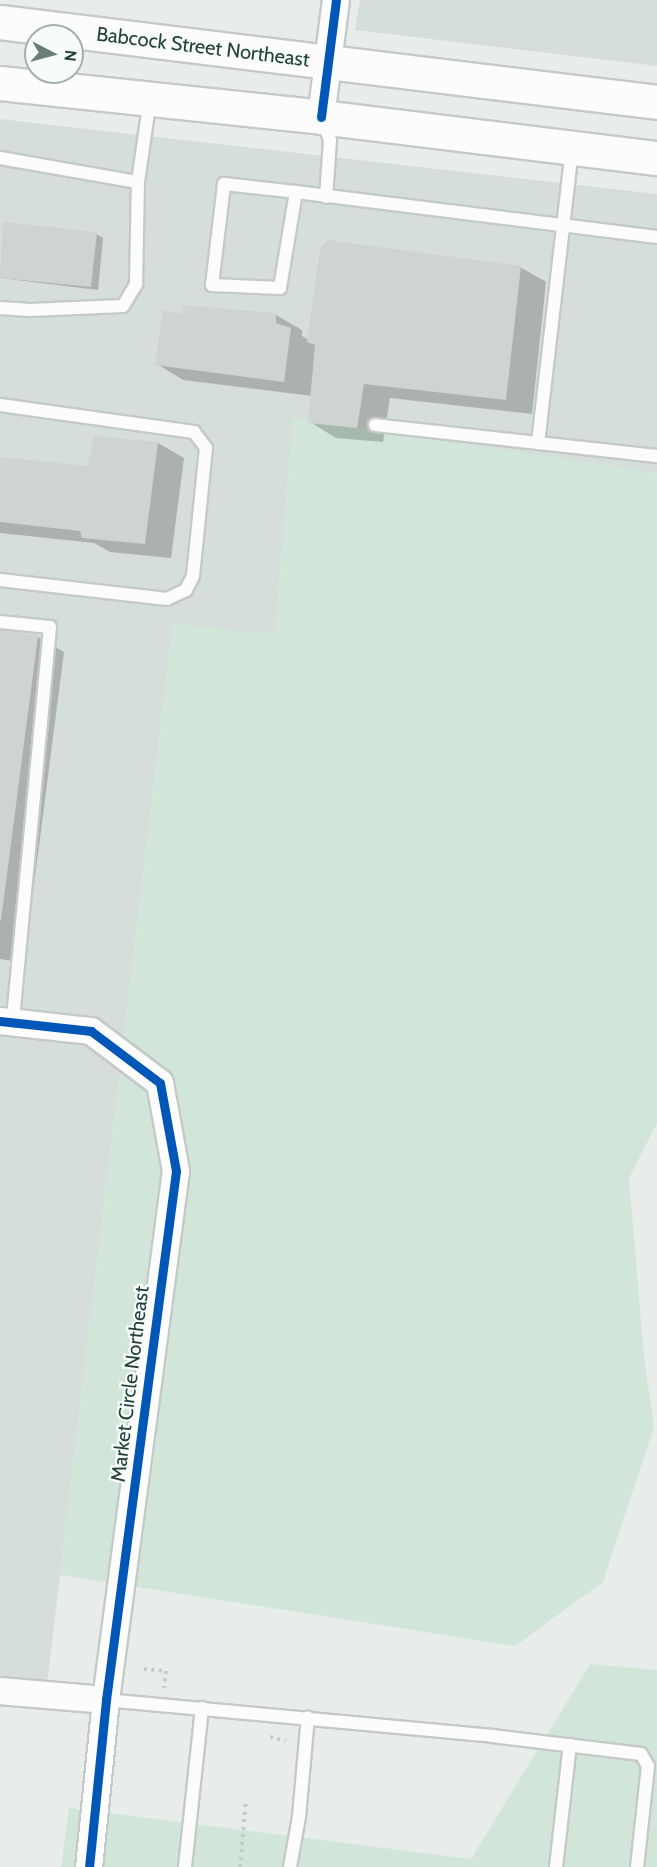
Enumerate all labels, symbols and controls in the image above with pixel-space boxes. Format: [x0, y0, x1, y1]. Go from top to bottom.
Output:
street label: Babcock Street Northeast [95, 22, 311, 72]
north arrow [24, 24, 84, 84]
text: N [60, 49, 80, 62]
street label: Market Circle Northeast [106, 1285, 154, 1483]

